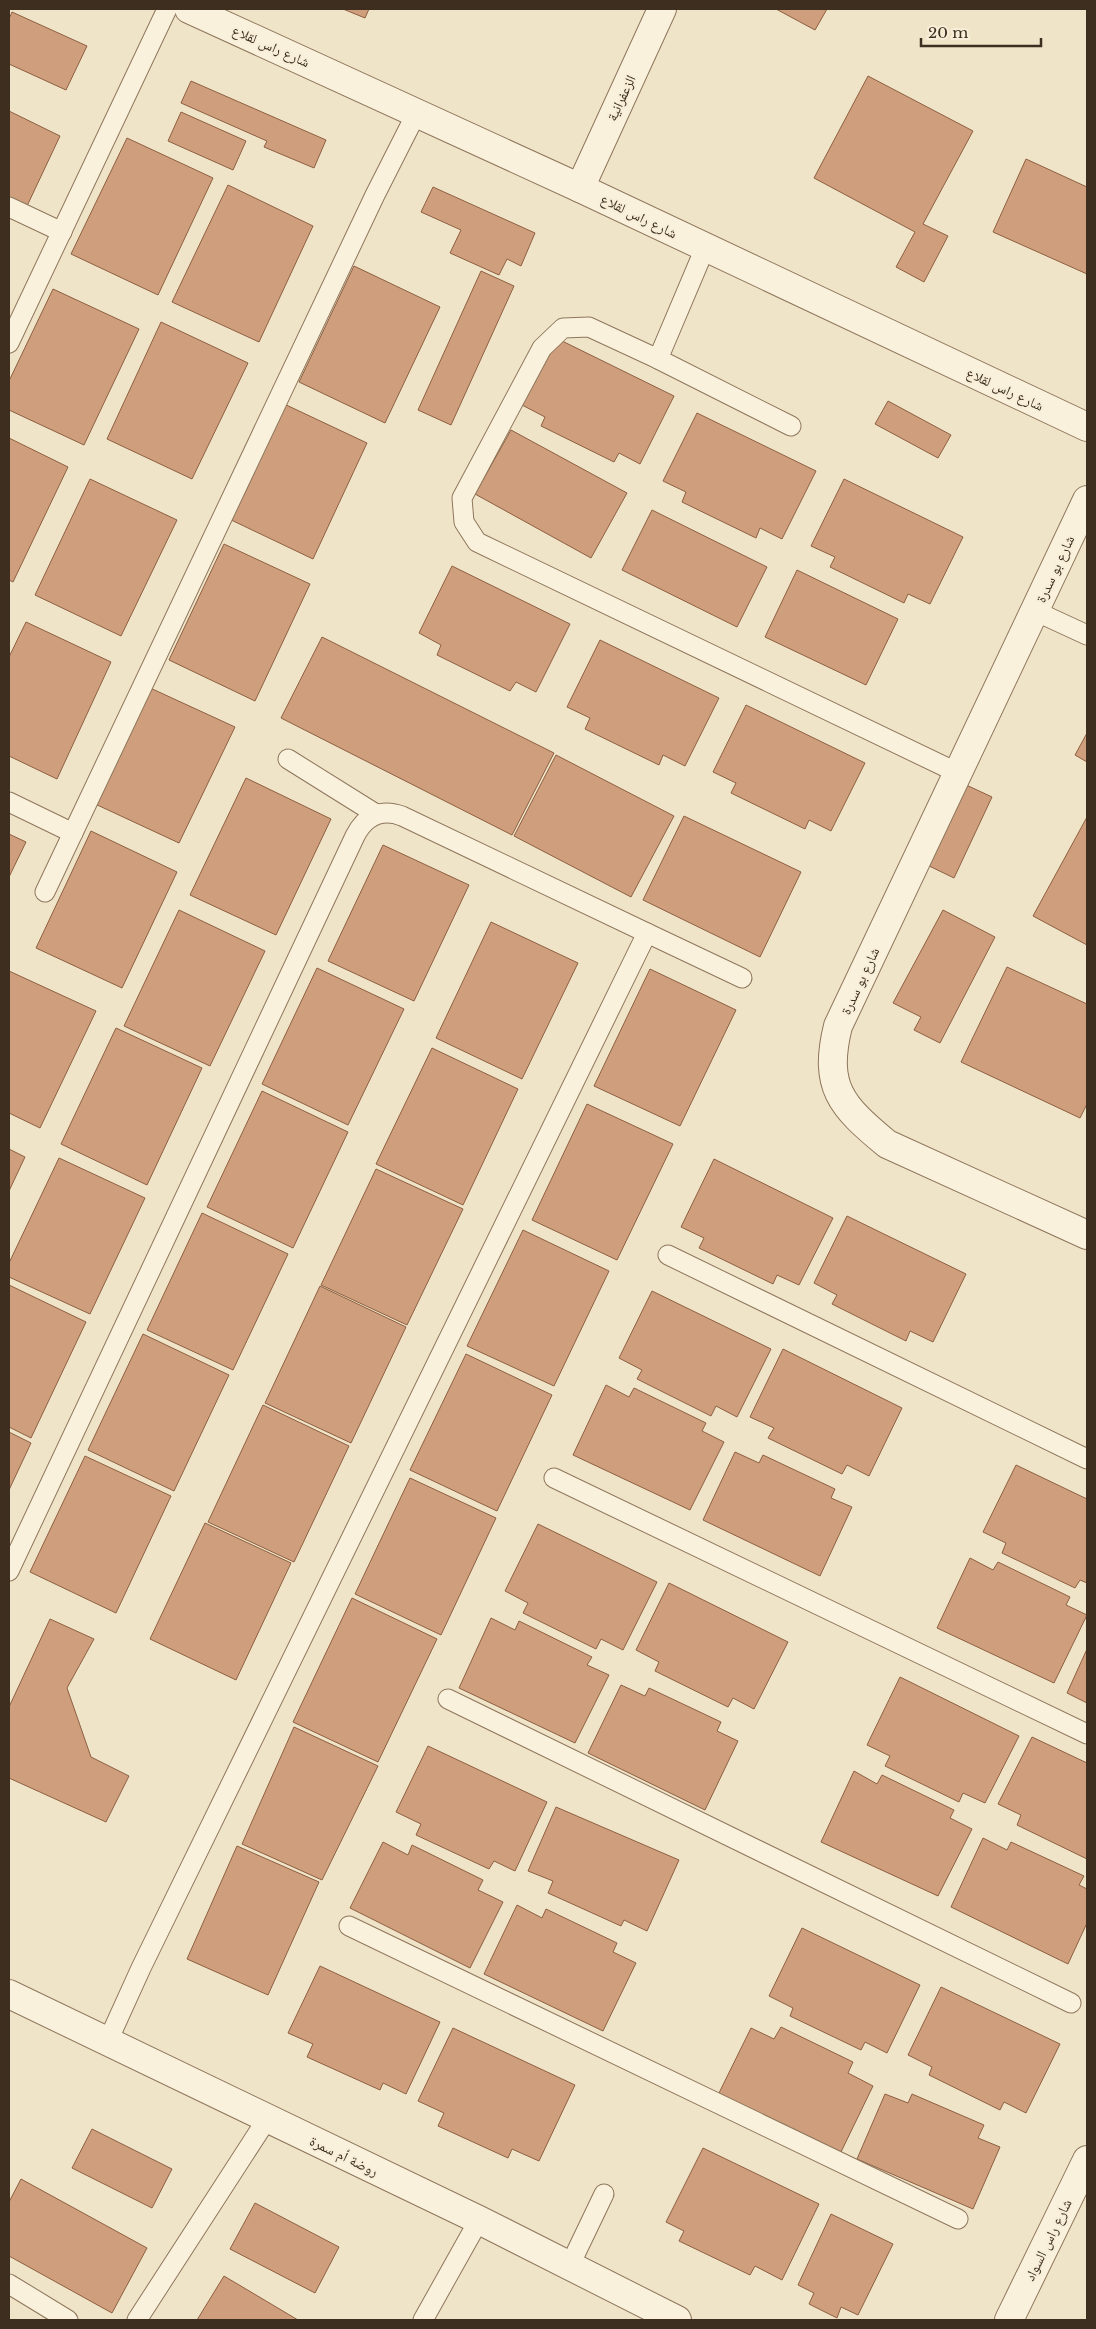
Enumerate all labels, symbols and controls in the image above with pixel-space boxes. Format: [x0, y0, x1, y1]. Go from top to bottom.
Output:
scale bar [921, 15, 1041, 47]
street label: شارع راس لقلاع [229, 21, 313, 72]
text: 20 m [928, 23, 968, 42]
street label: الزعفرانية [603, 72, 639, 124]
street label: شارع راس لقلاع [597, 190, 680, 243]
street label: شارع راس لقلاع [963, 363, 1046, 416]
street label: شارع بو سدرة [1032, 533, 1079, 606]
street label: شارع بو سدرة [837, 945, 884, 1018]
street label: روضة أم سمرة [306, 2132, 381, 2181]
street label: شارع راس السواد [1020, 2196, 1076, 2284]

